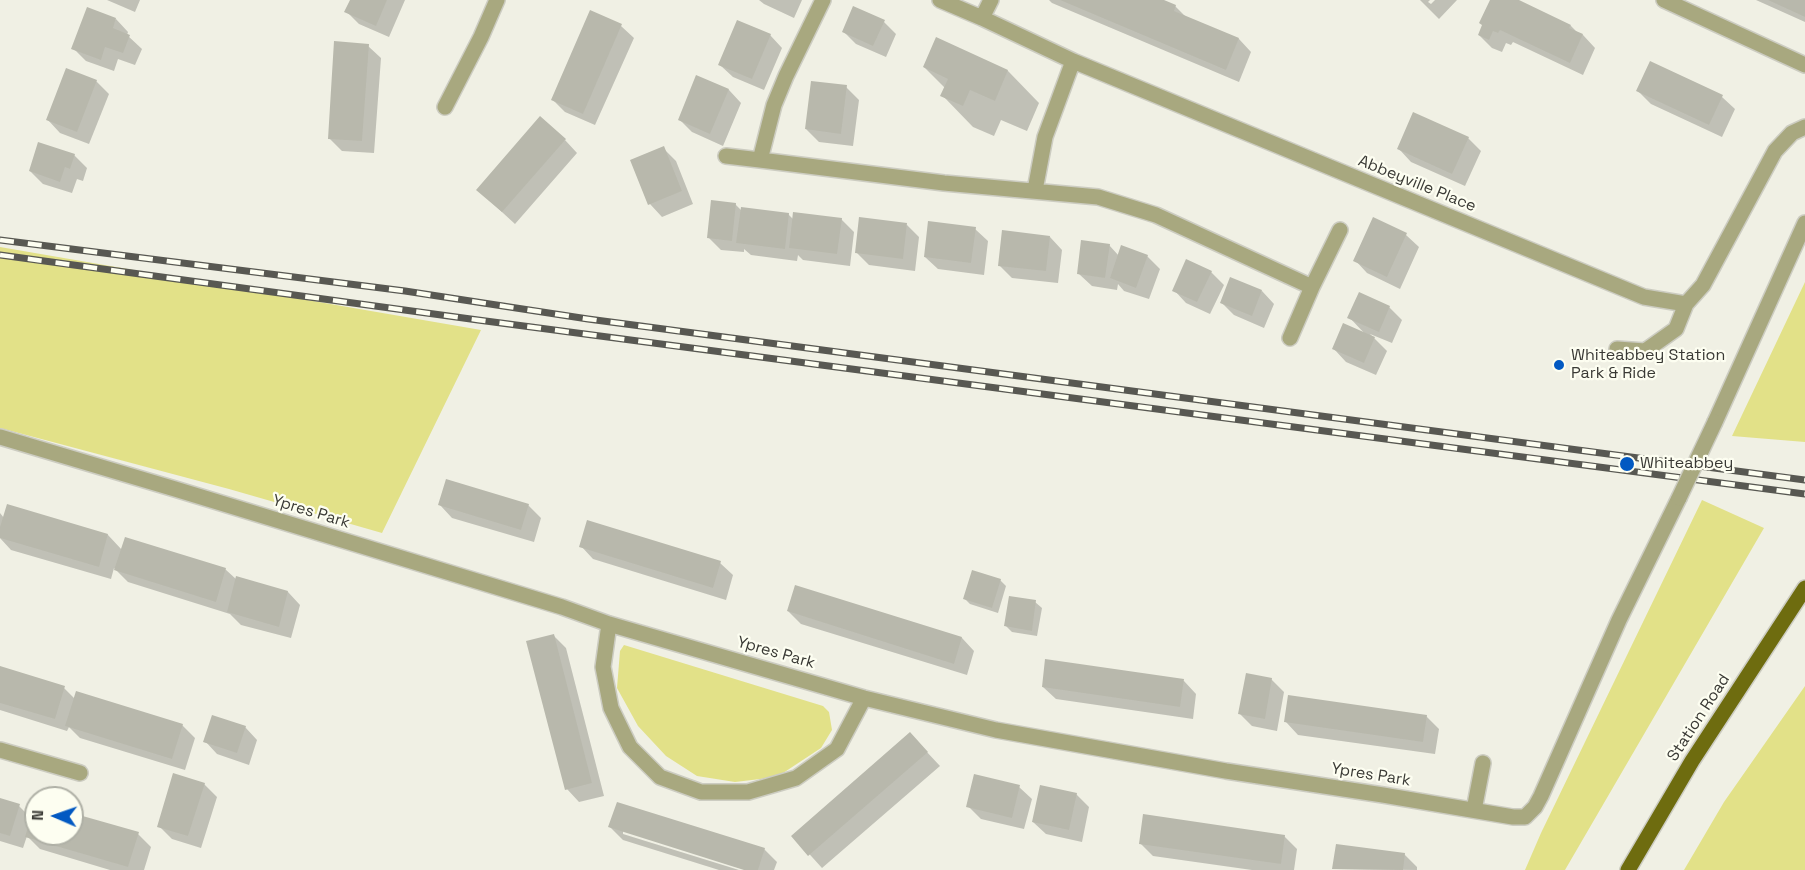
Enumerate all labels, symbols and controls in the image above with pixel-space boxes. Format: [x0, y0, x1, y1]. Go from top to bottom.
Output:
street label: Abbeyville Place [1355, 152, 1479, 216]
place label: Whiteabbey Station Park & Ride [1571, 346, 1725, 384]
marker: Whiteabbey Station Park & Ride [1552, 358, 1566, 372]
place label: Whiteabbey [1640, 454, 1733, 474]
marker: Whiteabbey [1618, 455, 1636, 473]
street label: Ypres Park [270, 491, 352, 533]
street label: Ypres Park [735, 633, 817, 673]
street label: Station Road [1664, 671, 1734, 765]
street label: Ypres Park [1330, 759, 1412, 791]
north arrow [24, 786, 84, 846]
text: N [27, 810, 48, 821]

